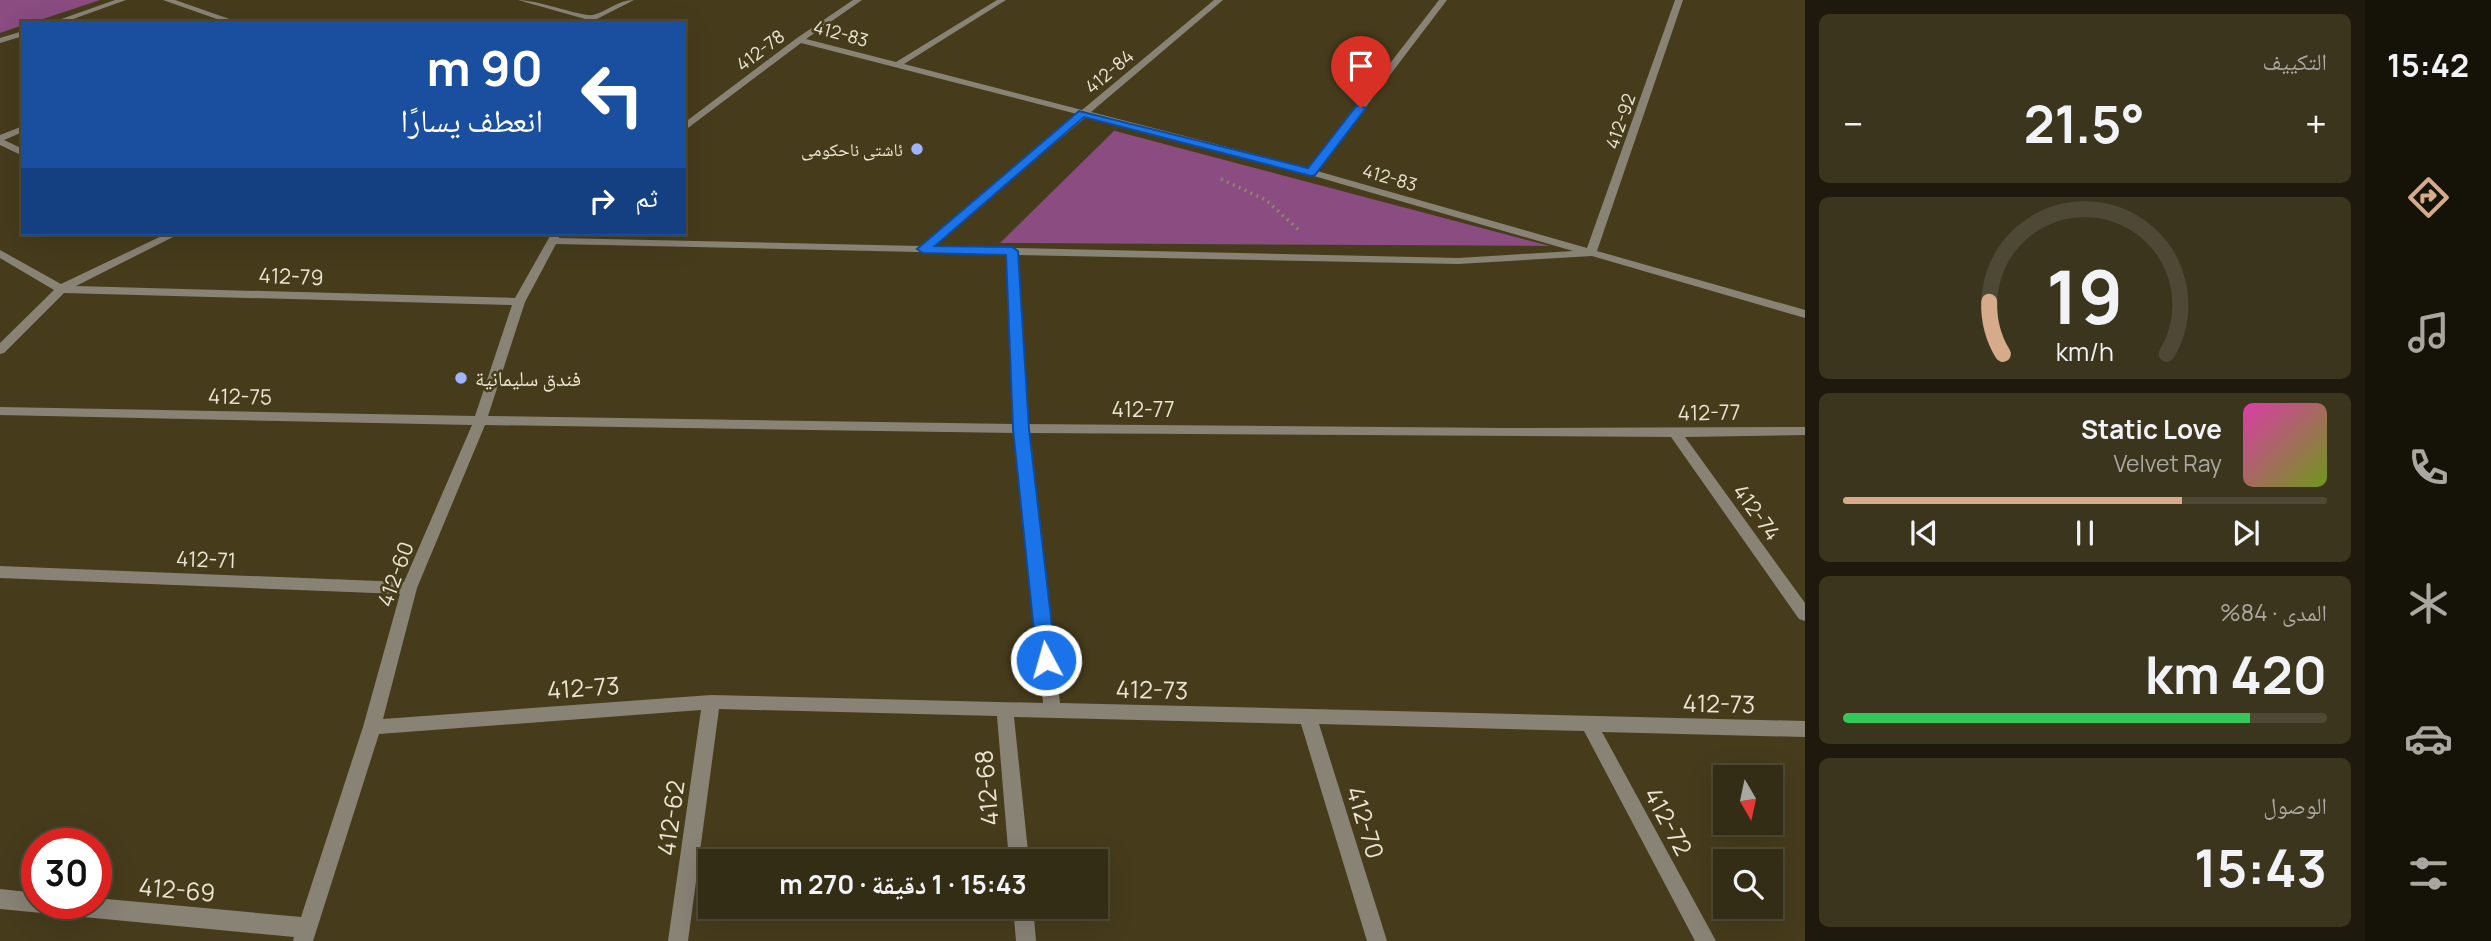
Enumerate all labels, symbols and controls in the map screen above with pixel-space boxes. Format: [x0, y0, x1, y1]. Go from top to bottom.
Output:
street label: 412-83 [811, 14, 871, 52]
street label: 412-78 [731, 24, 789, 76]
text: 90 m [426, 34, 543, 101]
pin [1331, 36, 1391, 108]
text: 15:42 [2387, 43, 2469, 87]
street label: 412-84 [1080, 44, 1138, 98]
text: التكييف [2262, 45, 2327, 77]
icon: arrive [1342, 47, 1380, 85]
icon: left [567, 49, 658, 140]
text: 21.5° [2024, 88, 2145, 159]
street label: 412-92 [1599, 90, 1641, 152]
text: − [1843, 97, 1864, 149]
text: + [2305, 97, 2327, 149]
text: انعطف يسارًا [400, 98, 543, 142]
place label: ئاشتی ناحکومی [801, 137, 903, 161]
marker: ئاشتی ناحکومی [909, 141, 925, 157]
street label: 412-83 [1360, 158, 1420, 196]
icon: directions [2404, 173, 2453, 222]
text: ثم [635, 179, 658, 215]
icon: right [583, 182, 621, 220]
text: 19 [2046, 246, 2124, 346]
street label: 412-79 [258, 261, 324, 291]
icon: music [2404, 308, 2453, 357]
text: km/h [2056, 334, 2114, 369]
place label: فندق سليمانية [475, 364, 581, 392]
marker: فندق سليمانية [453, 370, 469, 386]
street label: 412-75 [208, 381, 272, 411]
street label: 412-77 [1111, 395, 1175, 423]
street label: 412-77 [1677, 397, 1741, 427]
text: Static Love [2081, 411, 2222, 447]
icon: phone [2404, 443, 2453, 492]
text: Velvet Ray [2113, 447, 2222, 479]
street label: 412-74 [1727, 478, 1787, 546]
icon: previous [1905, 514, 1943, 552]
icon: pause [2066, 514, 2104, 552]
icon: next [2227, 514, 2265, 552]
street label: 412-60 [370, 538, 420, 610]
street label: 412-71 [175, 544, 237, 574]
icon: climate [2404, 579, 2453, 628]
text: المدى · 84% [2220, 596, 2327, 628]
position arrow [1009, 623, 1083, 697]
text: 420 km [2145, 639, 2327, 710]
street label: 412-73 [546, 668, 620, 706]
street label: 412-73 [1115, 672, 1189, 706]
street label: 412-73 [1682, 686, 1756, 720]
icon: car [2404, 714, 2453, 763]
street label: 412-68 [966, 749, 1006, 827]
north arrow [1713, 765, 1783, 835]
map controls [1713, 765, 1783, 919]
street label: 412-62 [648, 778, 692, 858]
street label: 412-72 [1637, 781, 1701, 861]
street label: 412-70 [1339, 782, 1393, 862]
text: الوصول [2263, 789, 2327, 821]
speed limit sign: 30 [21, 828, 112, 919]
text: 15:43 [2194, 832, 2327, 903]
button: search [1713, 849, 1783, 919]
icon: filters [2404, 849, 2453, 898]
text: 15:43 · 1 دقيقة · 270 m [779, 866, 1027, 902]
street label: 412-69 [137, 869, 217, 909]

